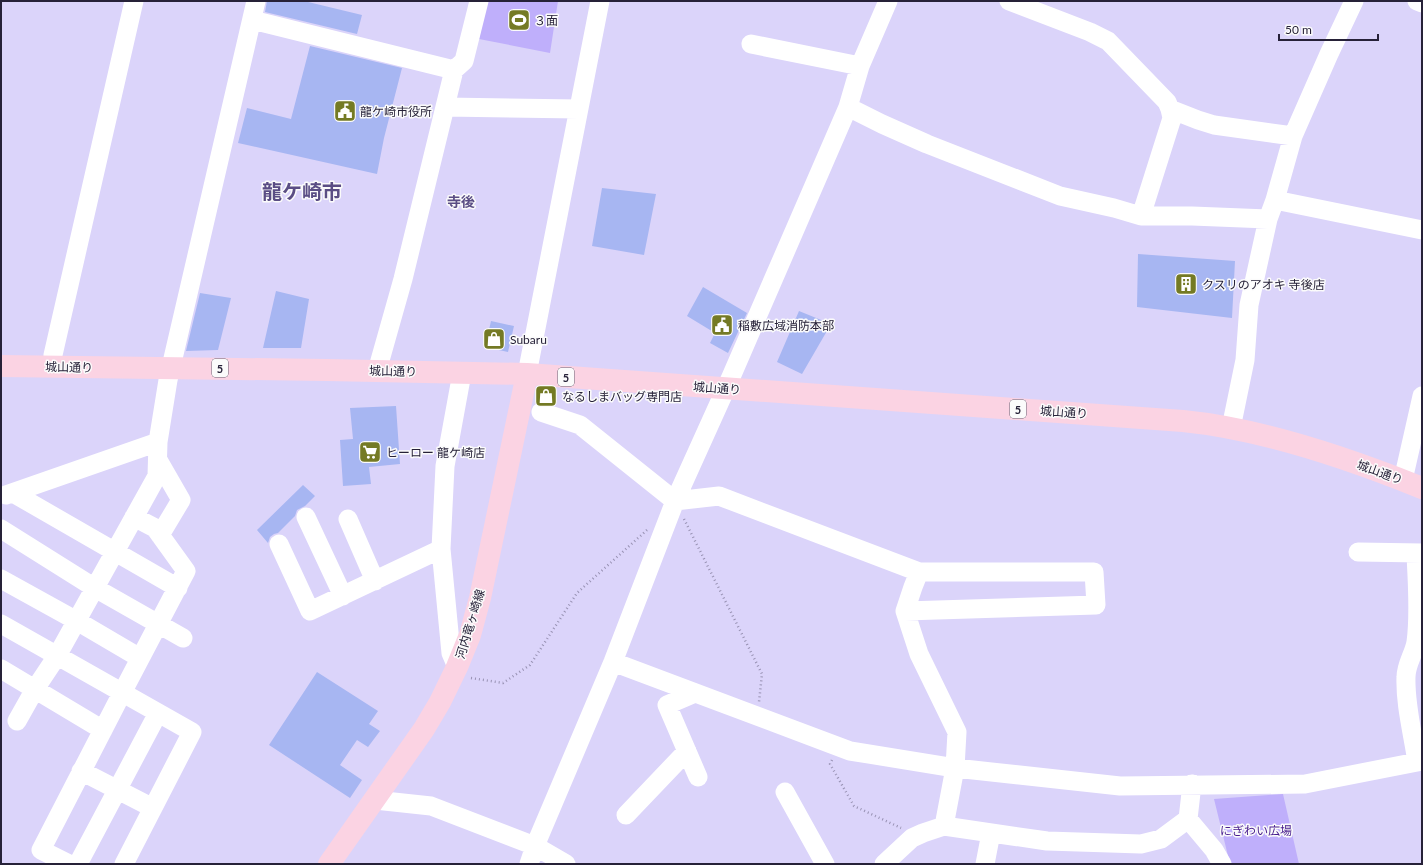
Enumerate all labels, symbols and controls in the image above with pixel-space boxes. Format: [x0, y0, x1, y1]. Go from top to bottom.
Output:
sports icon: ３面 [506, 7, 532, 33]
place label: ３面 [534, 13, 558, 28]
scale bar [1279, 16, 1378, 42]
text: 50 m [1285, 22, 1312, 37]
public building icon: 龍ケ崎市役所 [332, 98, 358, 124]
place label: 龍ケ崎市役所 [360, 104, 432, 119]
district label: 龍ケ崎市 [262, 179, 342, 203]
district label: 寺後 [447, 193, 475, 210]
building icon: クスリのアオキ 寺後店 [1173, 271, 1199, 297]
place label: クスリのアオキ 寺後店 [1202, 277, 1325, 292]
public building icon: 稲敷広域消防本部 [709, 312, 735, 338]
place label: 稲敷広域消防本部 [738, 318, 834, 333]
shop icon: Subaru [481, 326, 507, 352]
place label: Subaru [510, 332, 547, 347]
street label: 城山通り [45, 359, 93, 375]
road number: 5 [212, 359, 228, 377]
street label: 城山通り [369, 363, 417, 379]
road number: 5 [558, 368, 574, 386]
street label: 城山通り [693, 379, 741, 397]
shop icon: なるしまバッグ専門店 [533, 383, 559, 409]
place label: なるしまバッグ専門店 [562, 389, 682, 404]
road number: 5 [1010, 400, 1026, 418]
street label: 城山通り [1040, 403, 1088, 421]
supermarket icon: ヒーロー 龍ケ崎店 [357, 439, 383, 465]
place label: ヒーロー 龍ケ崎店 [386, 445, 485, 460]
street label: 城山通り [1355, 457, 1405, 487]
street label: 河内竜ヶ崎線 [452, 587, 488, 661]
park label: にぎわい広場 [1220, 823, 1292, 838]

